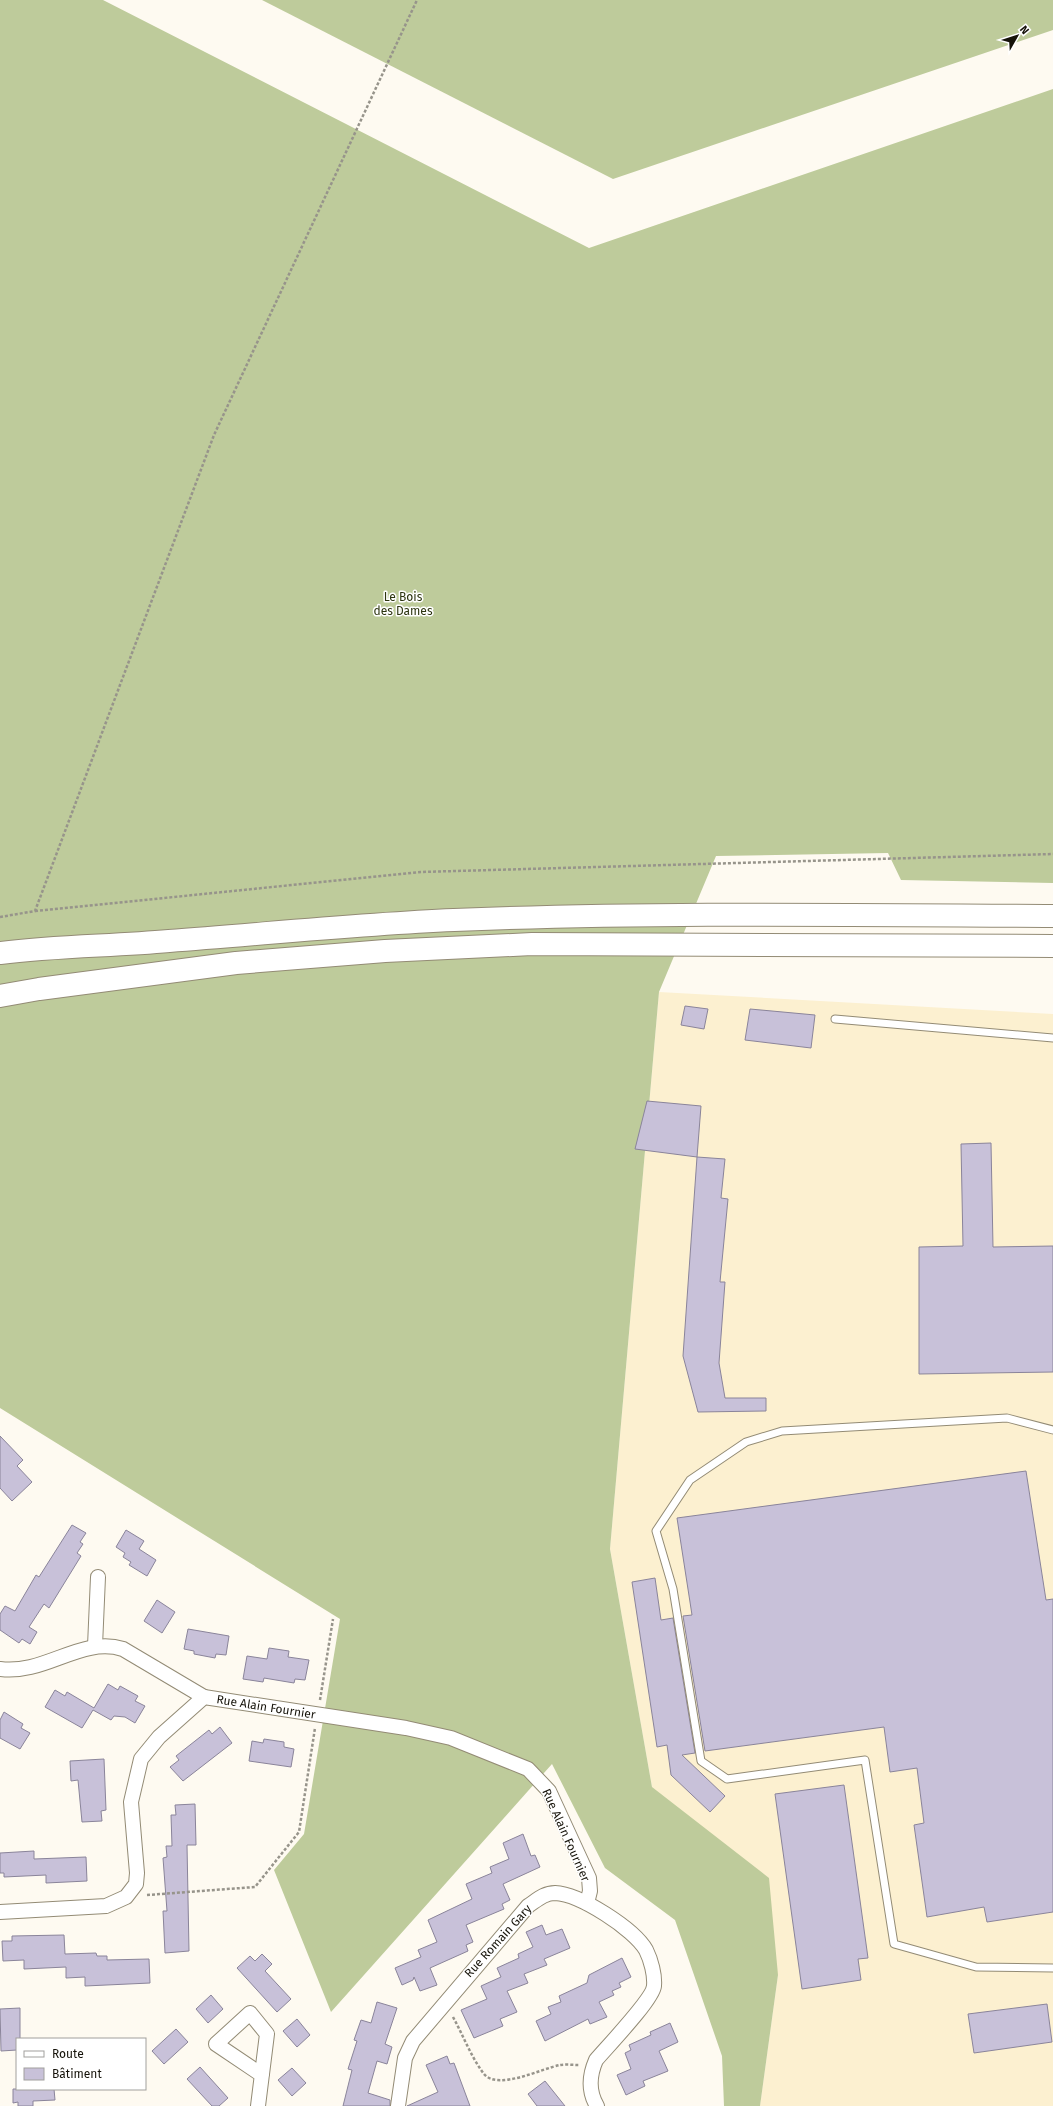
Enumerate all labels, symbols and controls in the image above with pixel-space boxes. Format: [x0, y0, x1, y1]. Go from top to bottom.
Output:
north arrow [997, 16, 1037, 56]
text: N [1017, 23, 1032, 37]
park label: Le Bois des Dames [373, 590, 433, 618]
street label: Rue Alain Fournier [215, 1692, 317, 1722]
street label: Rue Alain Fournier [539, 1786, 593, 1884]
street label: Rue Romain Gary [462, 1902, 534, 1980]
legend [16, 2038, 146, 2090]
text: Route [52, 2047, 84, 2061]
text: Bâtiment [52, 2067, 102, 2081]

